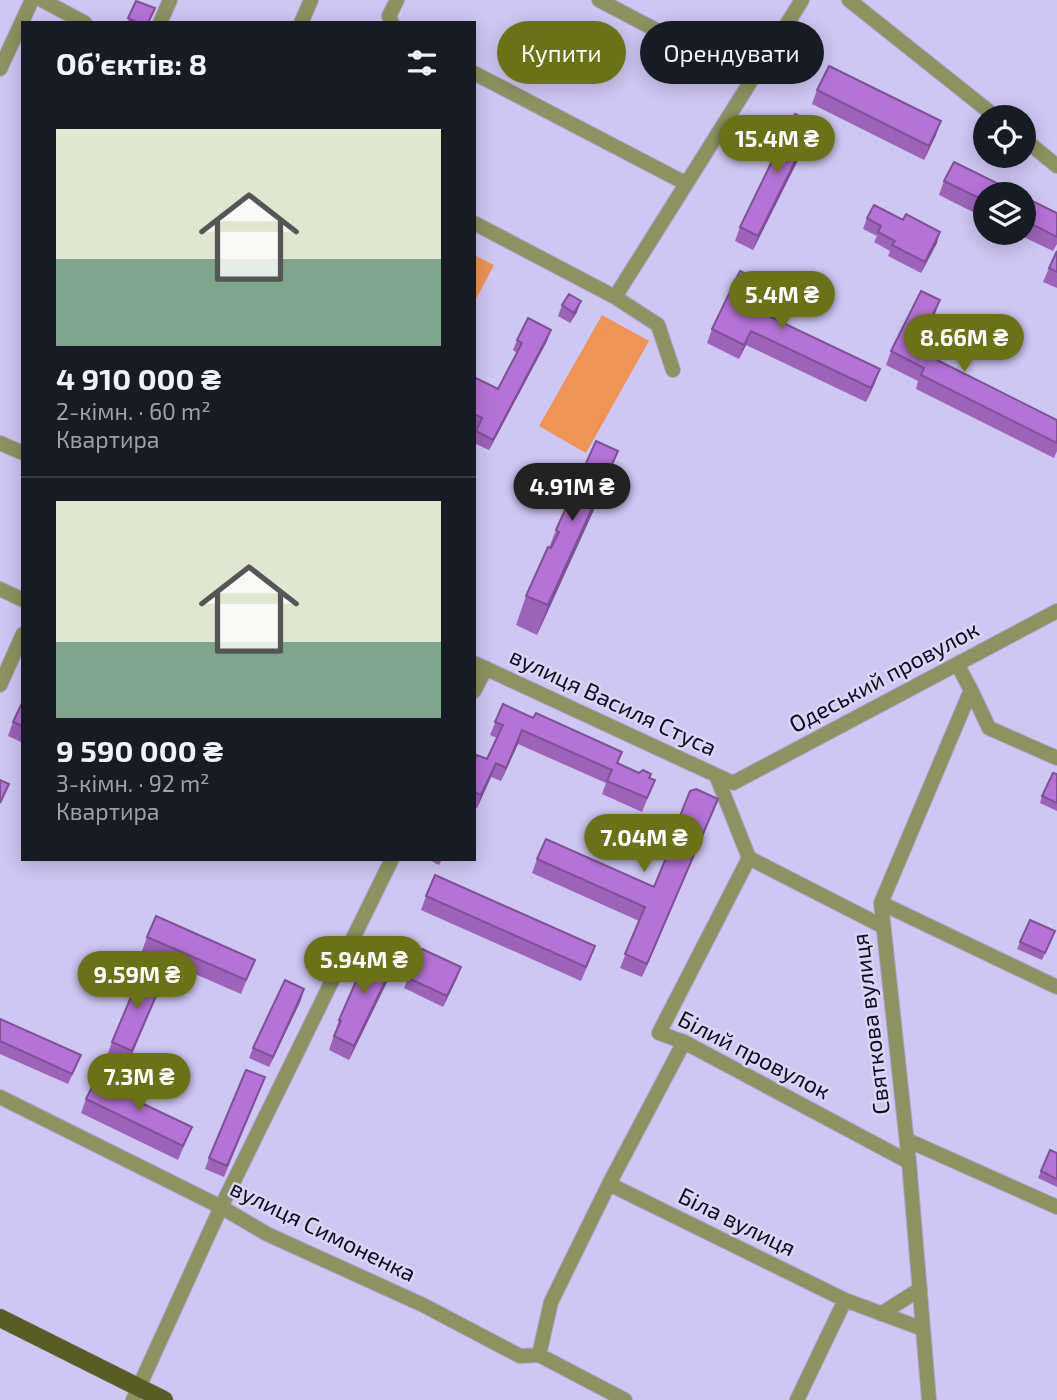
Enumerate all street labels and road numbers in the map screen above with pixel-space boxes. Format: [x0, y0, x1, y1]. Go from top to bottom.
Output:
street label: Одеський провулок [784, 614, 984, 739]
street label: вулиця Василя Стуса [505, 641, 721, 762]
street label: Святкова вулиця [845, 932, 896, 1116]
street label: Білий провулок [673, 1004, 835, 1105]
street label: вулиця Симоненка [226, 1173, 421, 1288]
street label: Біла вулиця [674, 1181, 801, 1262]

